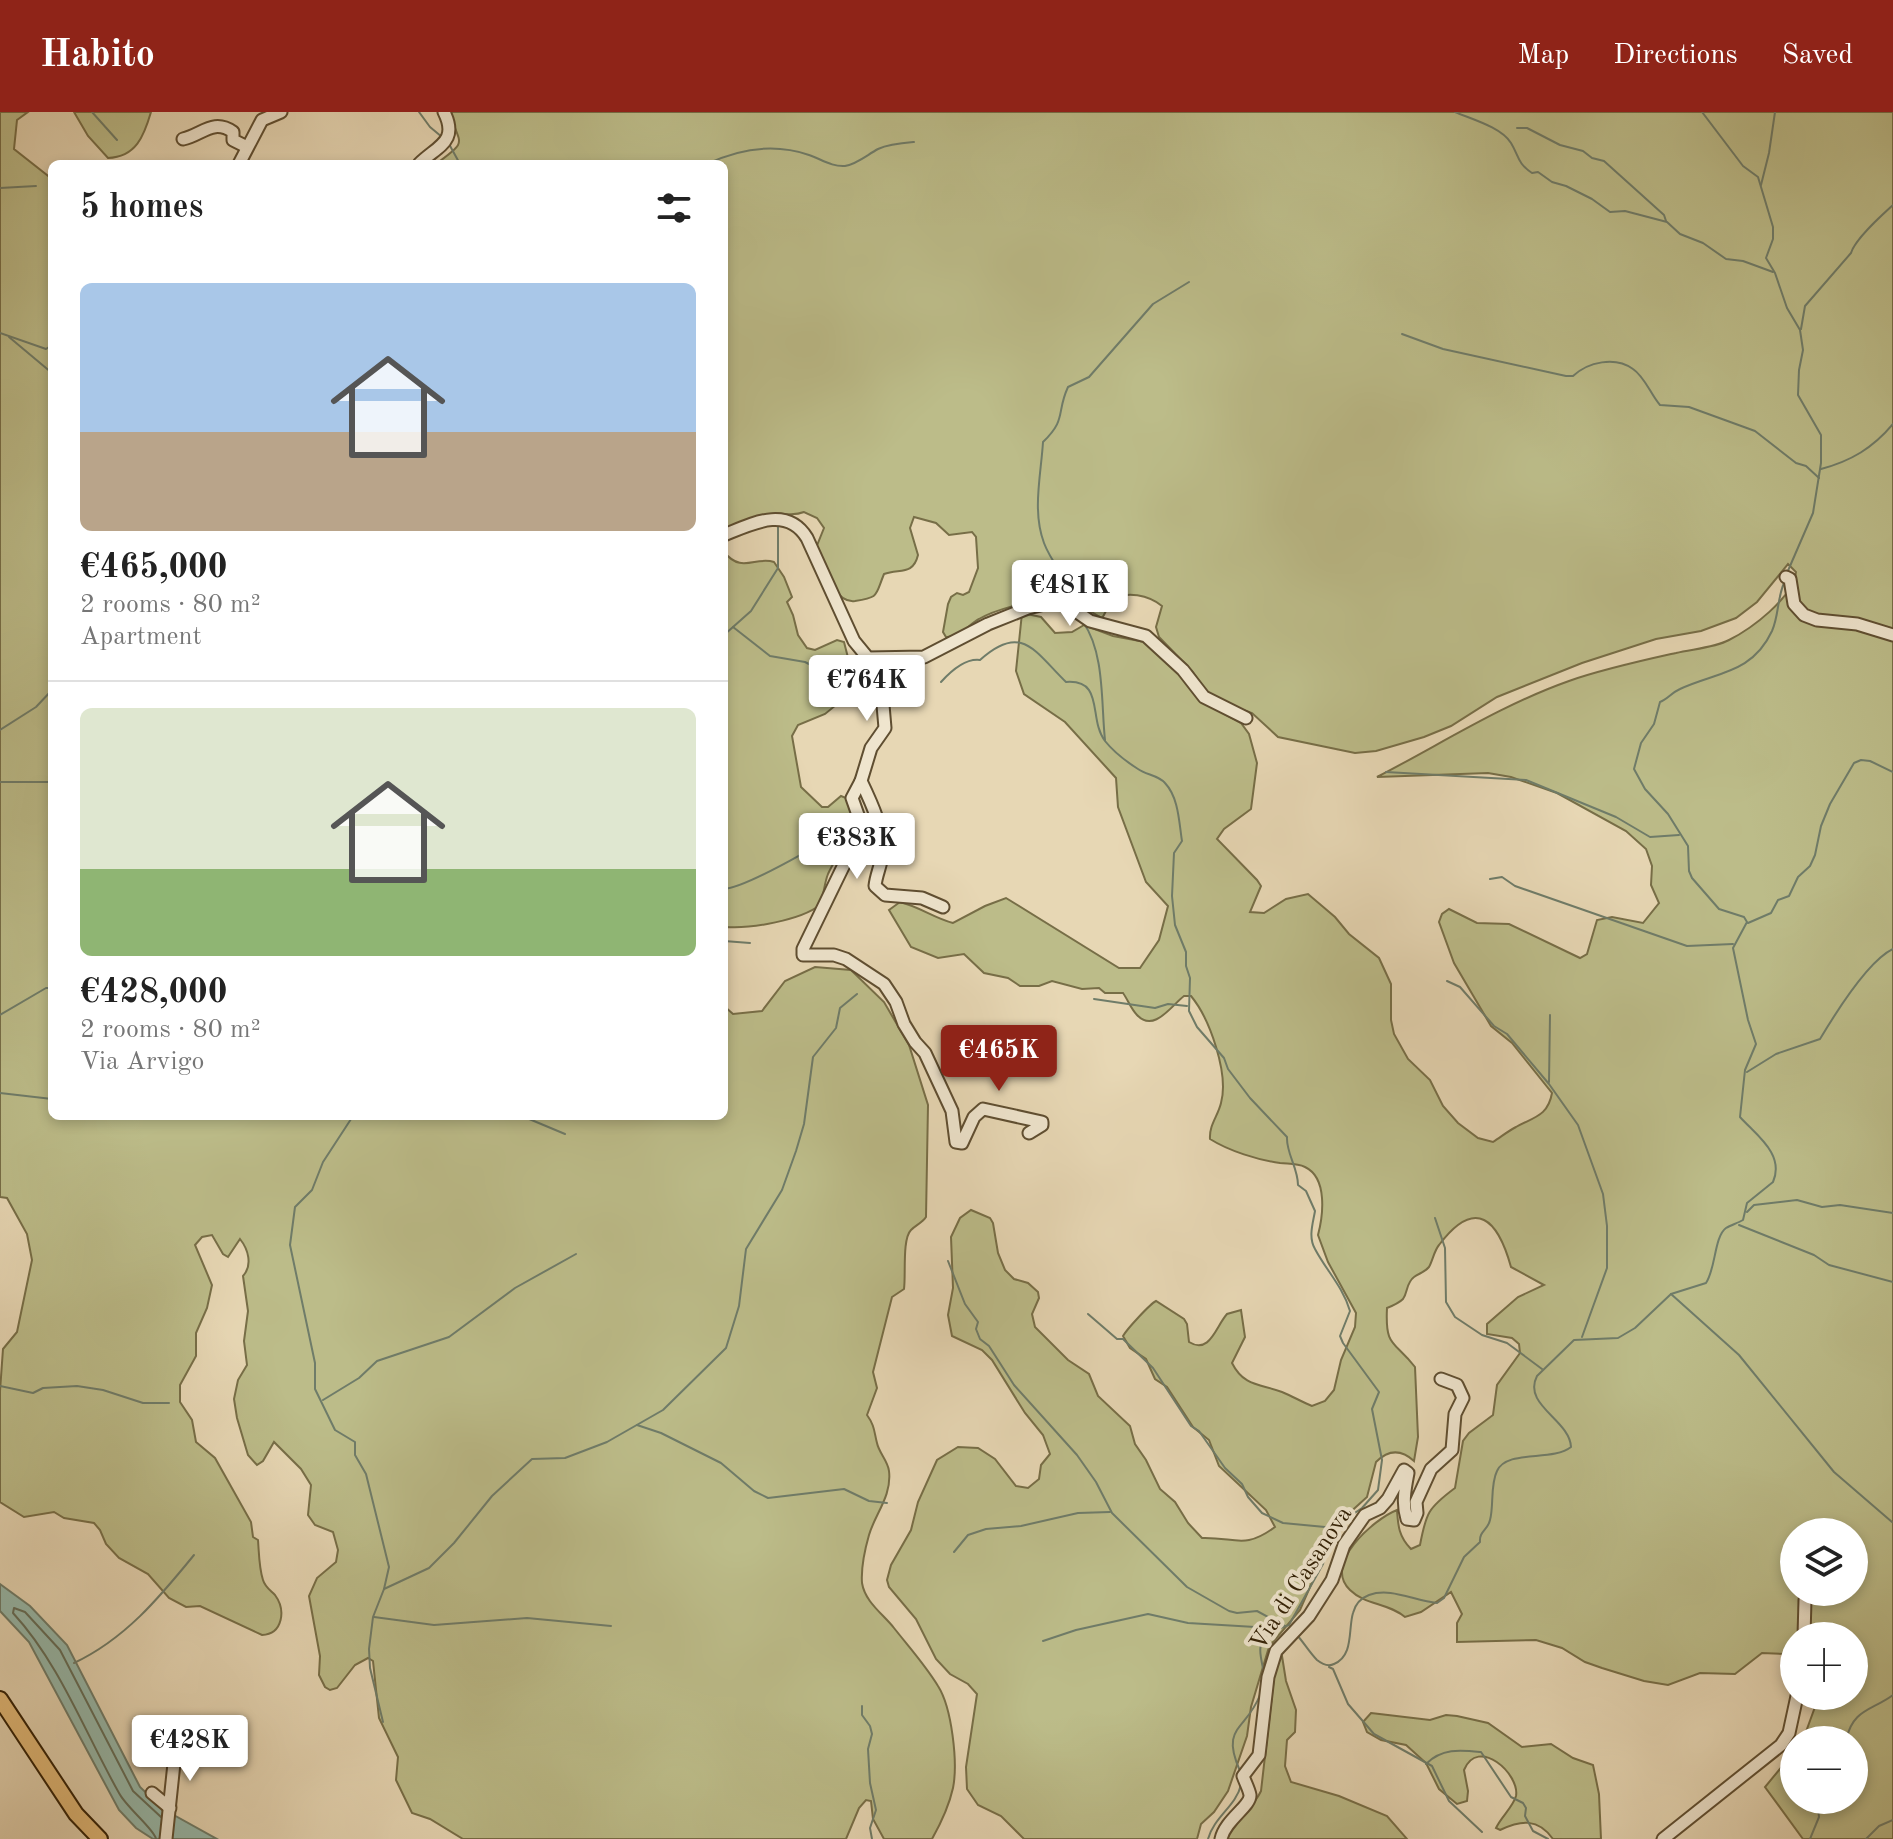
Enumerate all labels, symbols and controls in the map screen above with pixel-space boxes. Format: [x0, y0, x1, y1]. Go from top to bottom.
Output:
text: Habito [40, 37, 155, 75]
text: Map [1517, 42, 1569, 70]
text: Directions [1613, 42, 1738, 70]
text: Saved [1782, 42, 1853, 70]
icon: filters [652, 186, 696, 230]
text: 5 homes [80, 191, 203, 225]
icon: home [316, 335, 460, 479]
text: €465,000 [80, 551, 228, 585]
pin: €481K [1014, 560, 1126, 628]
text: €481K [1030, 573, 1110, 599]
text: 2 rooms · 80 m² [80, 592, 261, 618]
text: Apartment [80, 624, 202, 650]
pin: €764K [811, 655, 923, 723]
text: €764K [827, 668, 907, 694]
icon: home [316, 760, 460, 904]
pin: €383K [801, 813, 913, 881]
text: €383K [817, 826, 897, 852]
text: €428,000 [80, 976, 228, 1010]
text: 2 rooms · 80 m² [80, 1017, 261, 1043]
pin: €465K [943, 1025, 1055, 1093]
text: €465K [959, 1038, 1039, 1064]
text: Via Arvigo [80, 1049, 204, 1075]
street label: Via di Casanova [1247, 1503, 1357, 1655]
map controls [1780, 1518, 1868, 1814]
button: layers [1780, 1518, 1868, 1606]
button: + [1780, 1622, 1868, 1710]
pin: €428K [134, 1715, 246, 1783]
button: − [1780, 1726, 1868, 1814]
text: €428K [150, 1728, 230, 1754]

